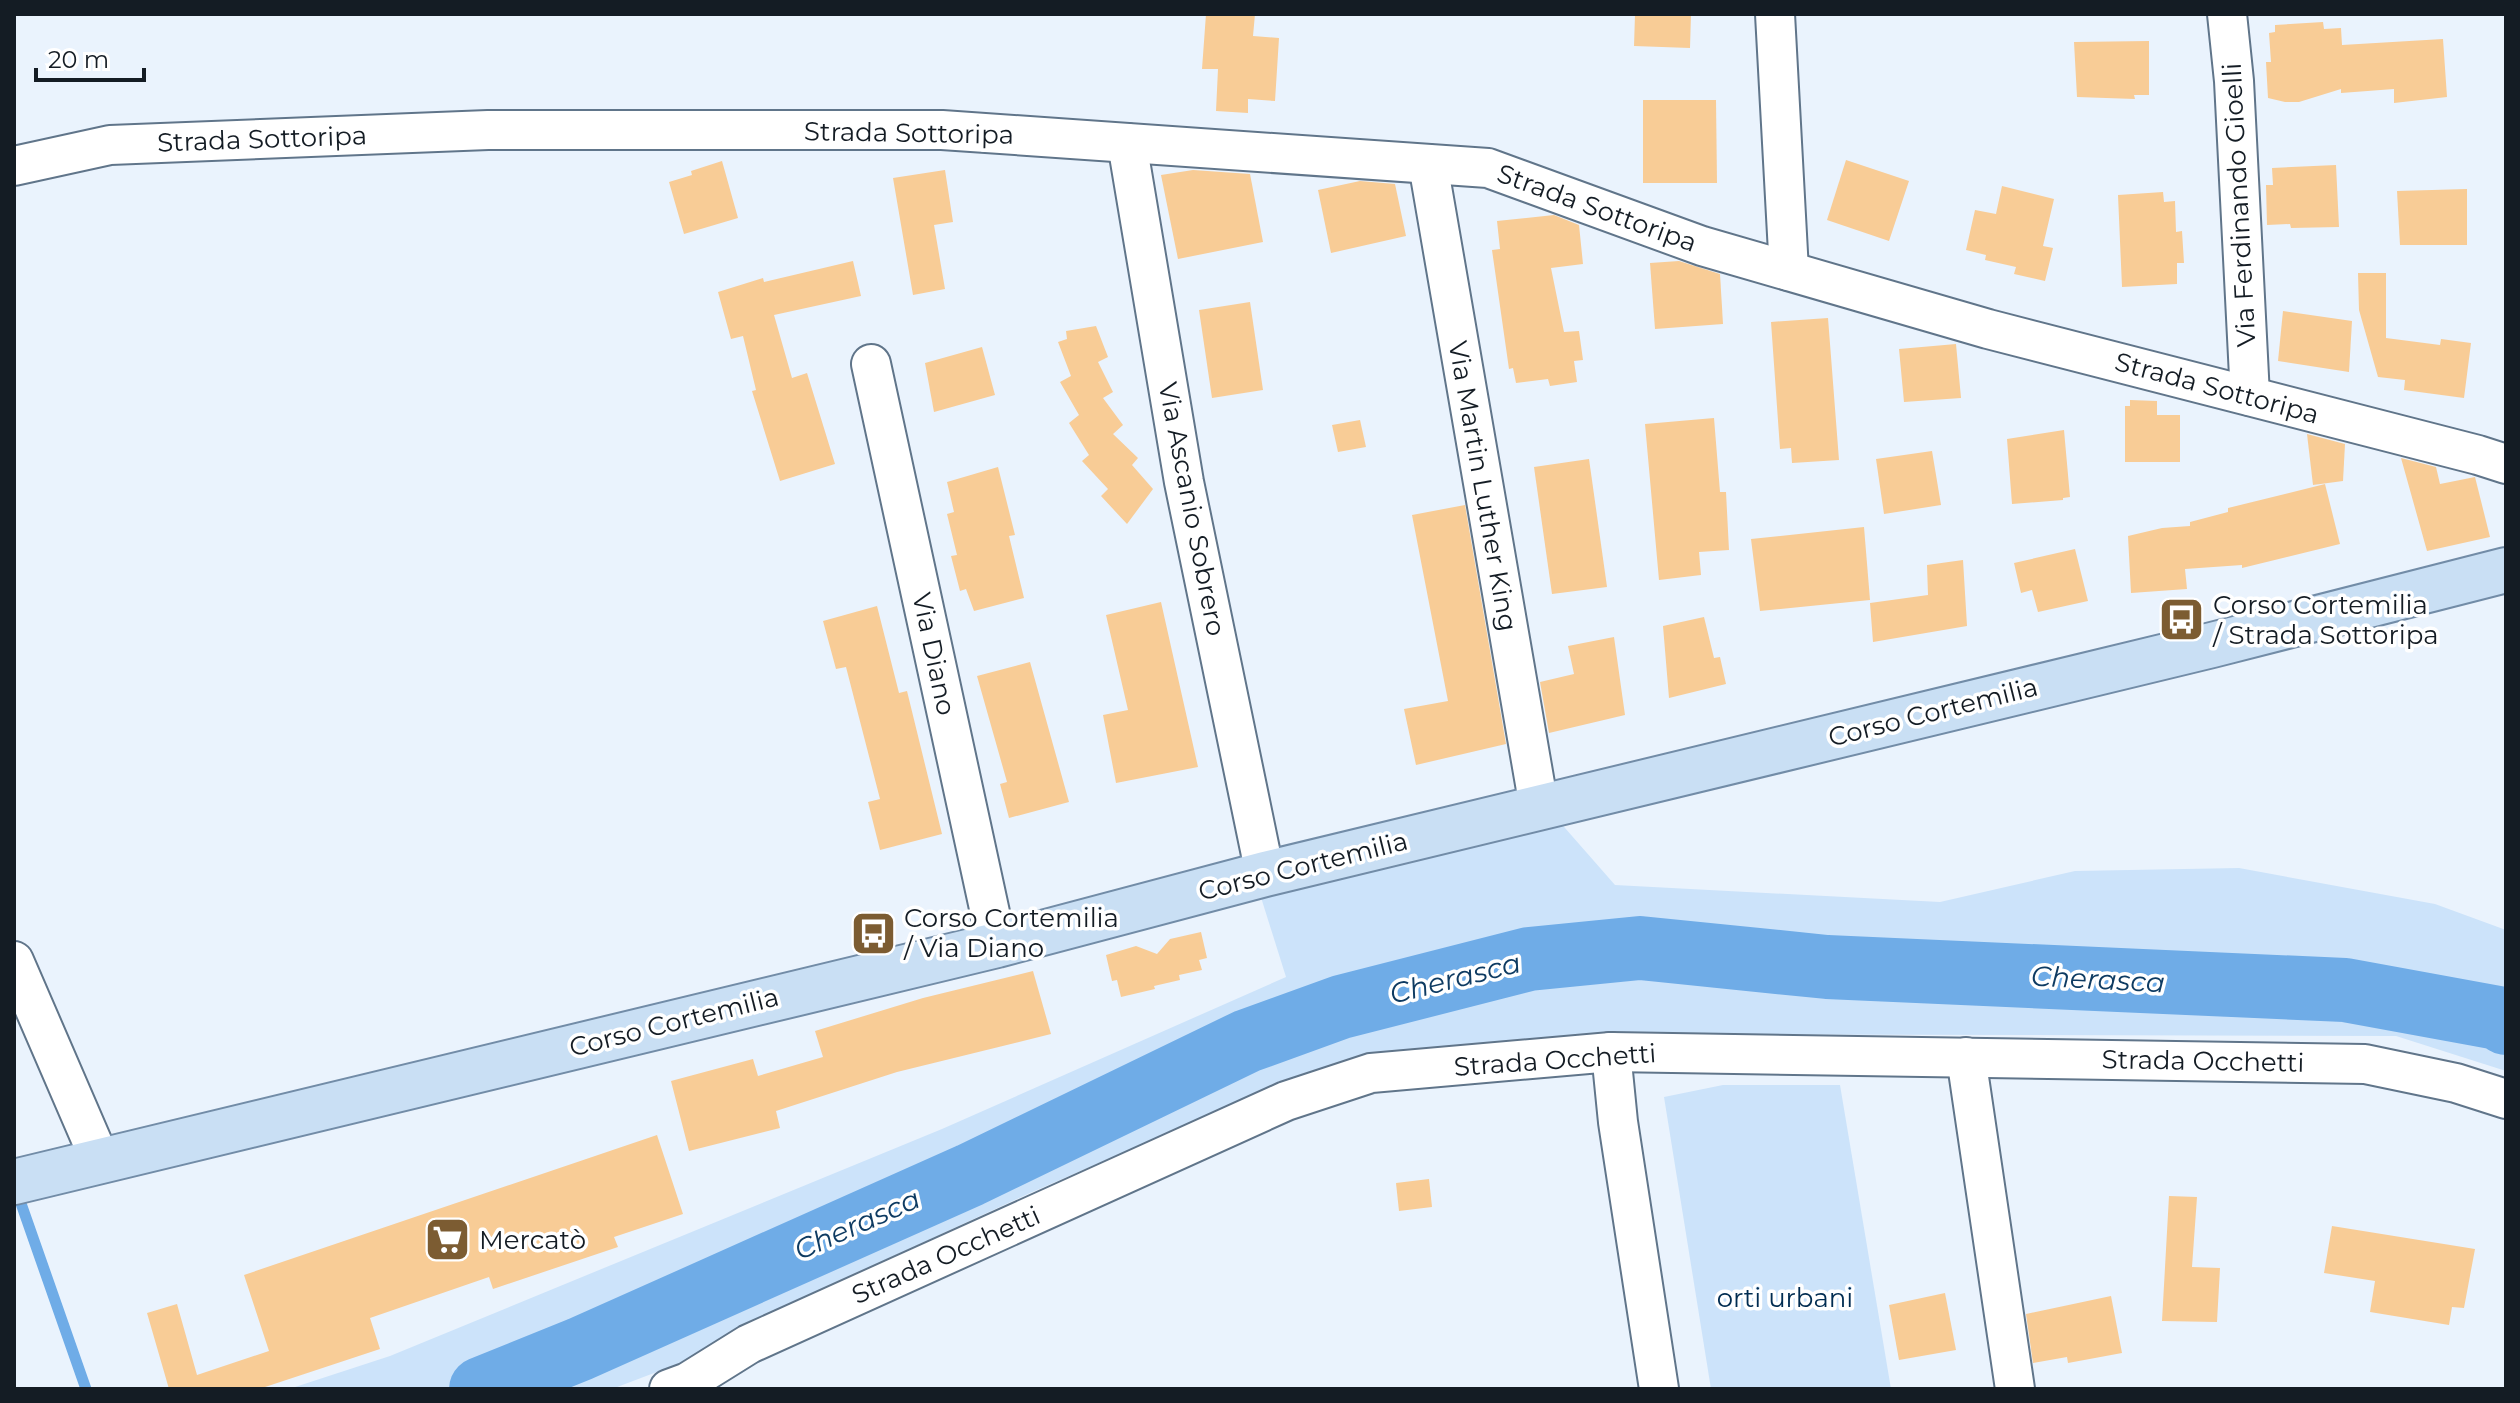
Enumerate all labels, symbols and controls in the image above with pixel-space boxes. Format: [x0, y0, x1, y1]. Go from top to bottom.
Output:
scale bar [36, 32, 144, 82]
text: 20 m [48, 45, 109, 74]
street label: Via Ferdinando Gioelli [2216, 62, 2262, 348]
street label: Strada Sottoripa [804, 115, 1014, 151]
street label: Strada Sottoripa [157, 119, 367, 159]
street label: Strada Sottoripa [1493, 157, 1701, 259]
street label: Via Martin Luther King [1442, 338, 1524, 634]
street label: Strada Sottoripa [2111, 345, 2323, 431]
street label: Via Ascanio Sobrero [1152, 379, 1232, 639]
place label: Corso Cortemilia / Strada Sottoripa [2212, 589, 2439, 651]
street label: Via Diano [905, 590, 963, 718]
bus stop icon: Corso Cortemilia / Strada Sottoripa [2158, 596, 2206, 644]
street label: Corso Cortemilia [1825, 670, 2041, 754]
street label: Corso Cortemilia [1195, 824, 1411, 908]
place label: Corso Cortemilia / Via Diano [903, 902, 1119, 964]
bus stop icon: Corso Cortemilia / Via Diano [849, 909, 897, 957]
water label: Cherasca [1386, 945, 1524, 1011]
water label: Cherasca [2030, 959, 2166, 999]
street label: Corso Cortemilia [566, 980, 782, 1064]
street label: Strada Occhetti [1453, 1037, 1657, 1083]
street label: Strada Occhetti [2101, 1043, 2305, 1079]
water label: Cherasca [789, 1181, 925, 1267]
street label: Strada Occhetti [847, 1199, 1045, 1311]
supermarket icon: Mercatò [424, 1216, 472, 1264]
place label: Mercatò [479, 1224, 586, 1256]
park label: orti urbani [1717, 1282, 1853, 1314]

